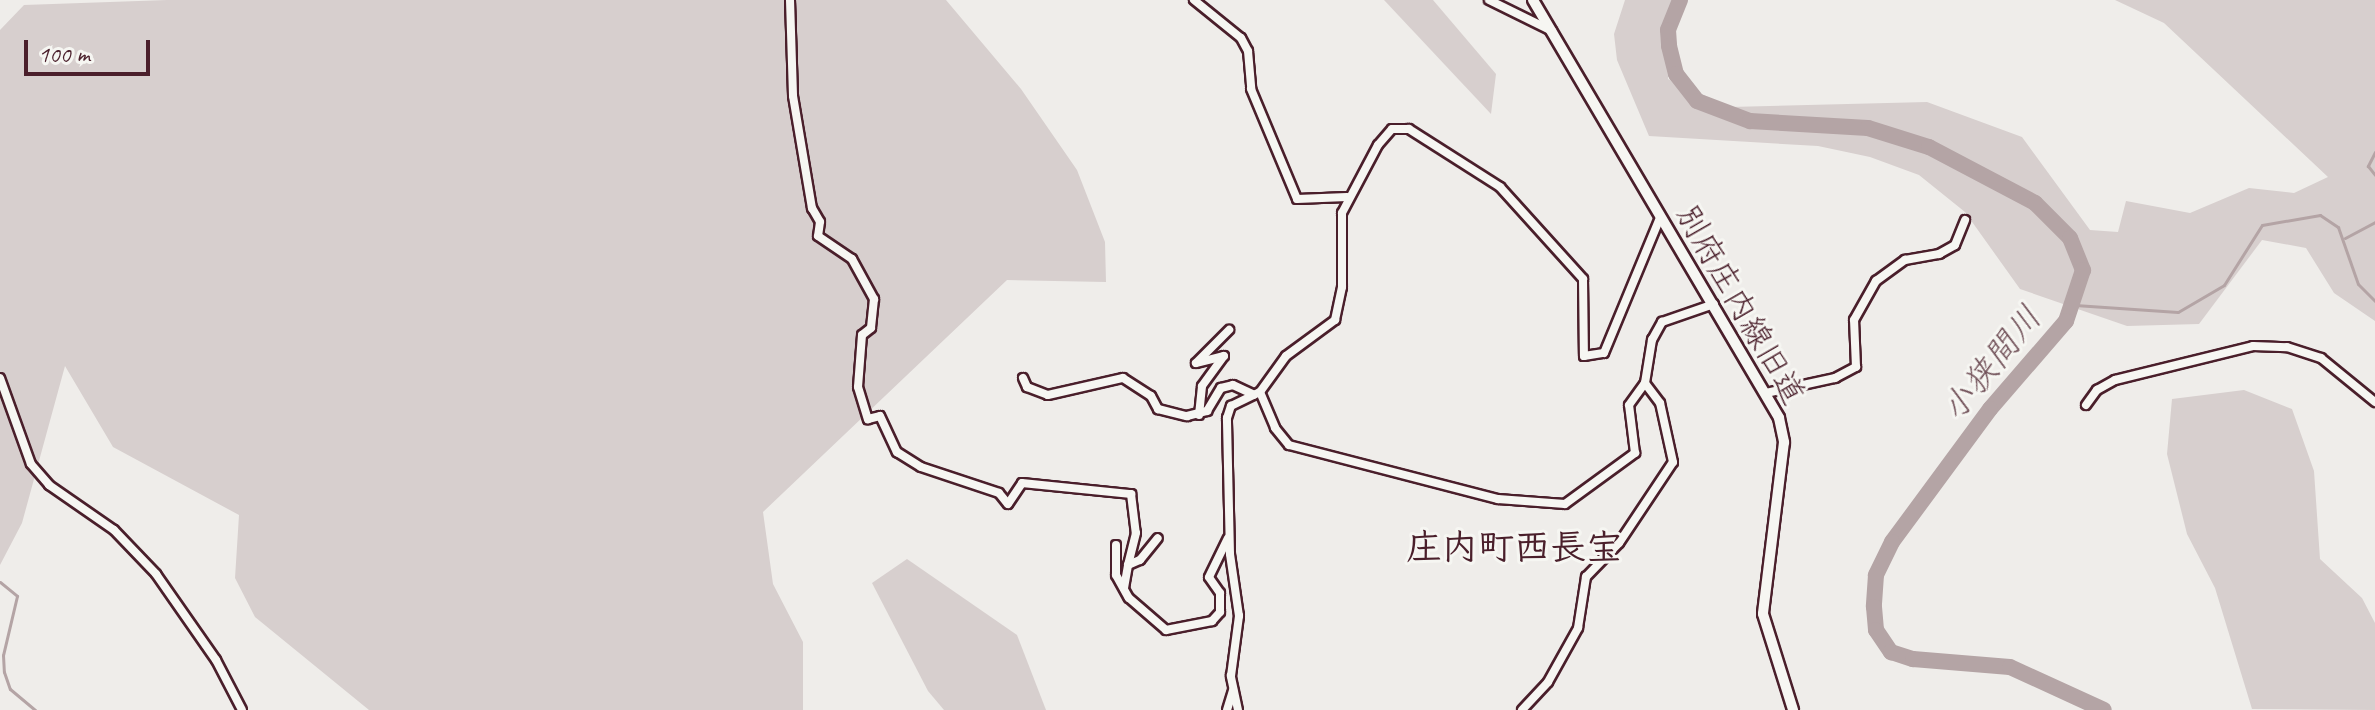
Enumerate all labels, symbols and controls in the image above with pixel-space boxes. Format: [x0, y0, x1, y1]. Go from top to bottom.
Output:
scale bar [28, 24, 154, 74]
text: 100 m [38, 39, 90, 69]
street label: 別府庄内線旧道 [1667, 198, 1813, 412]
water label: 小狭間川 [1932, 297, 2050, 429]
district label: 庄内町西長宝 [1406, 526, 1622, 570]

